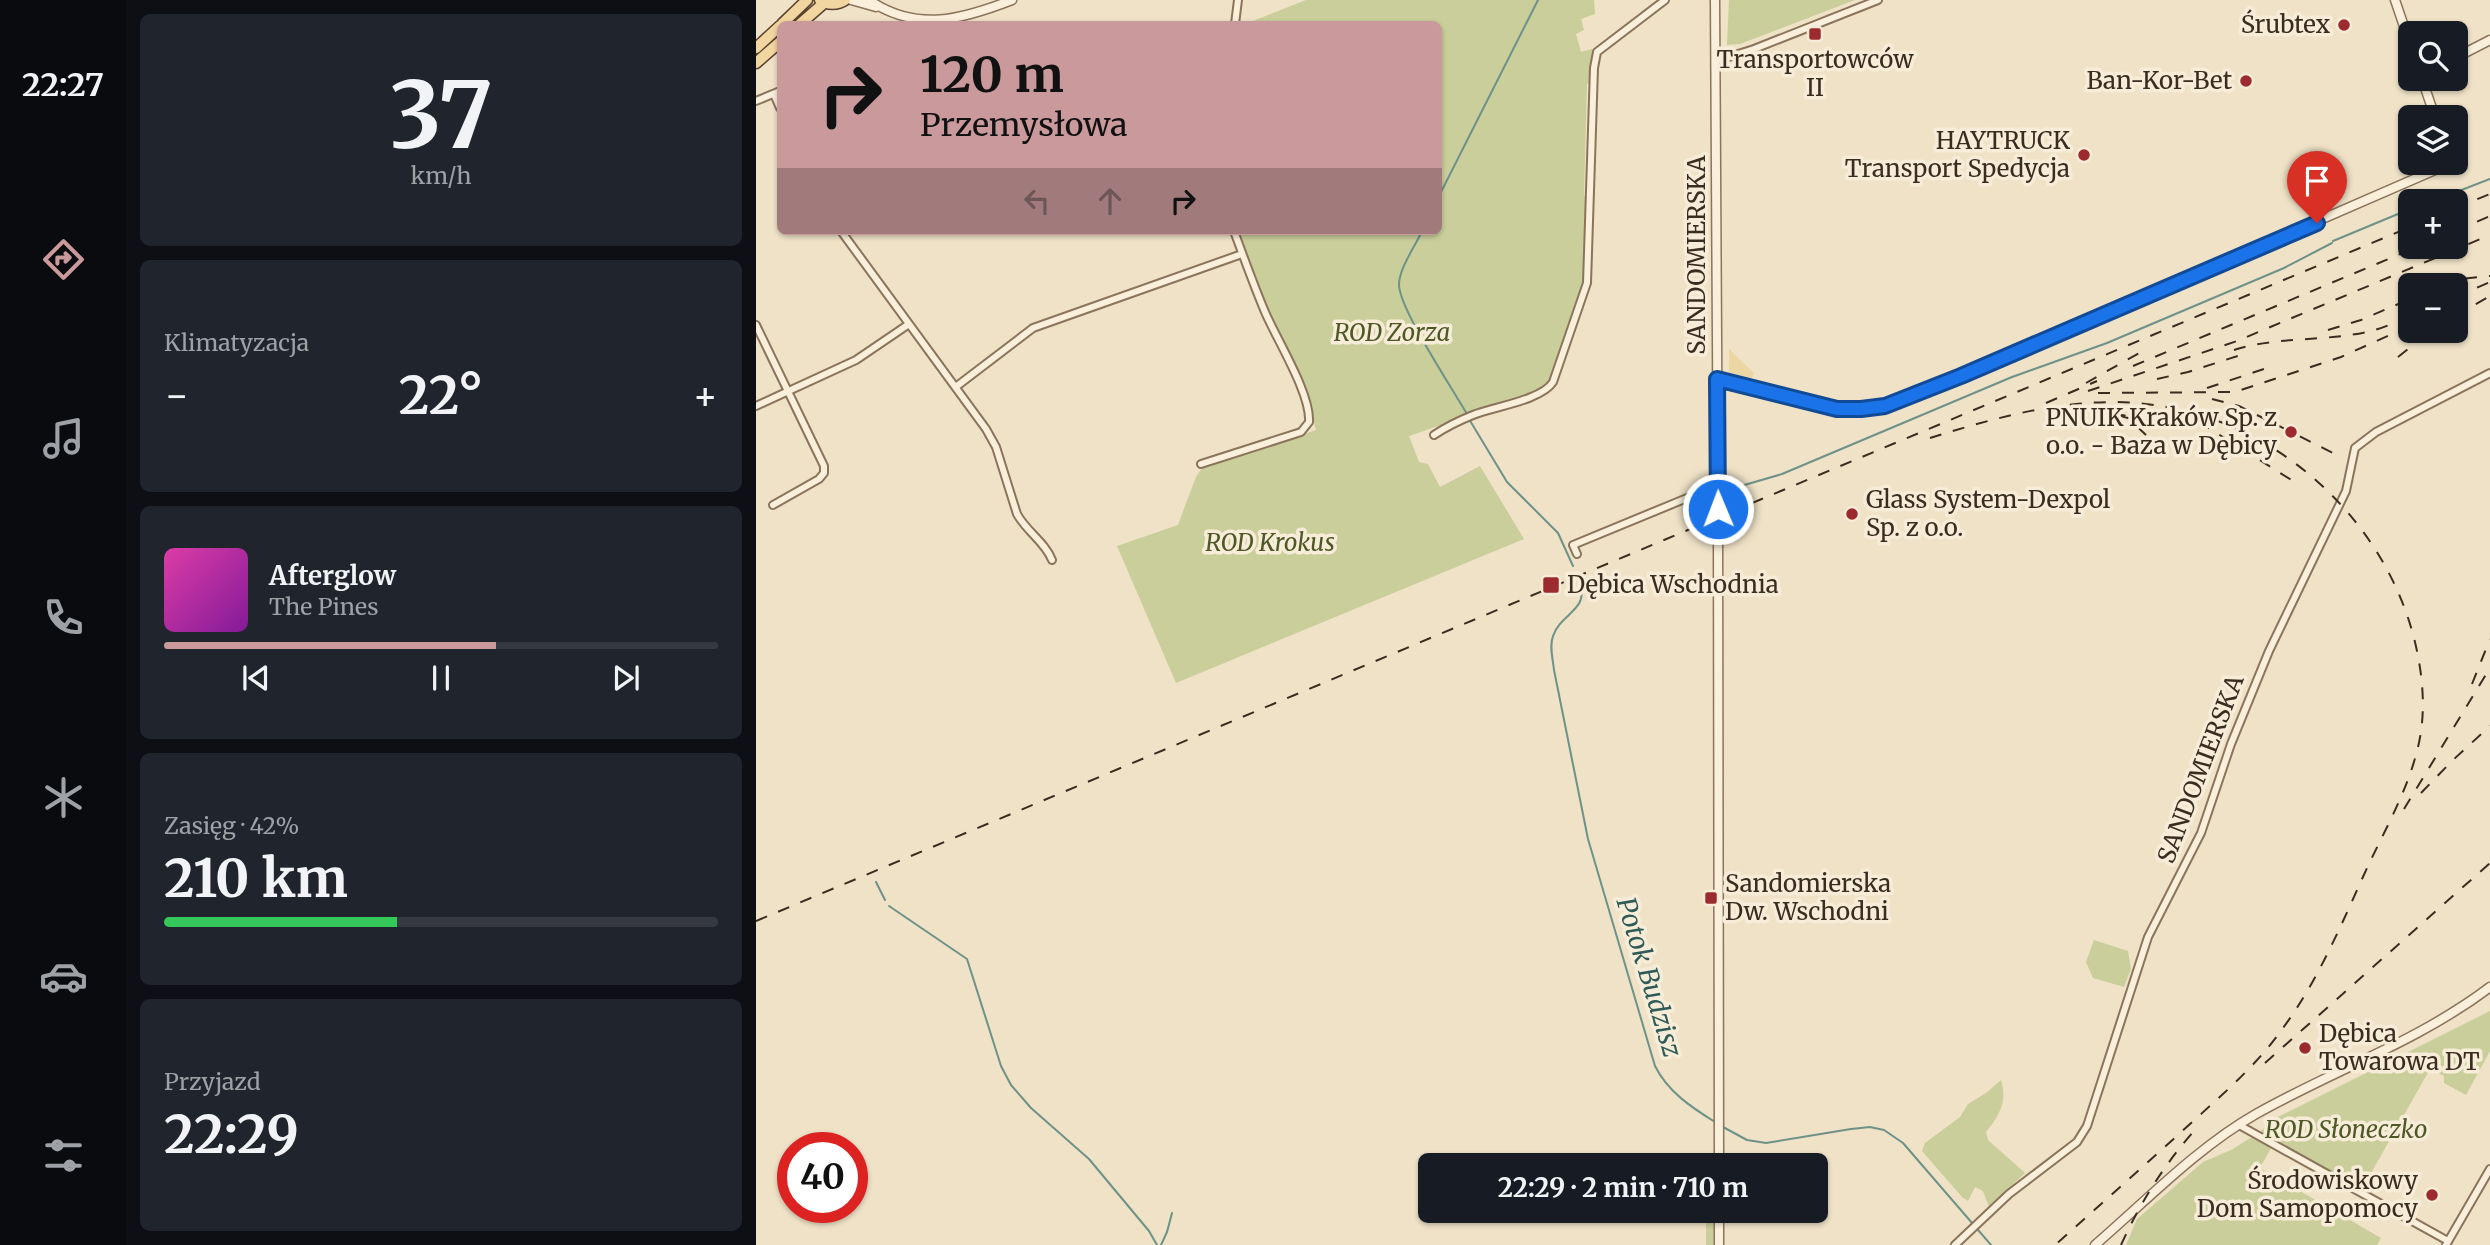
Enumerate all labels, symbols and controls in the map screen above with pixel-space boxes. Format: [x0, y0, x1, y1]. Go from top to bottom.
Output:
place label: Śrubtex [2241, 9, 2331, 40]
marker: Śrubtex [2336, 17, 2352, 33]
map controls [2398, 21, 2468, 343]
button: search [2398, 21, 2468, 91]
marker: Transportowców II [1807, 26, 1823, 42]
text: 120 m [920, 44, 1064, 105]
place label: Transportowców II [1717, 44, 1914, 103]
icon: right [805, 49, 896, 140]
text: 37 [389, 58, 493, 173]
text: 22:27 [22, 65, 104, 105]
place label: Ban-Kor-Bet [2086, 65, 2233, 96]
marker: Ban-Kor-Bet [2238, 73, 2254, 89]
text: Przemysłowa [920, 105, 1128, 145]
button: layers [2398, 105, 2468, 175]
place label: HAYTRUCK Transport Spedycja [1845, 125, 2071, 184]
marker: HAYTRUCK Transport Spedycja [2076, 147, 2092, 163]
pin [2287, 151, 2347, 223]
street label: SANDOMIERSKA [1681, 154, 1712, 355]
text: km/h [411, 161, 471, 190]
icon: arrive [2298, 162, 2336, 200]
icon: left [1018, 182, 1056, 220]
icon: ahead [1091, 182, 1129, 220]
icon: right [1164, 182, 1202, 220]
button: + [2398, 189, 2468, 259]
icon: directions [39, 235, 88, 284]
button: − [2398, 273, 2468, 343]
park label: ROD Zorza [1334, 317, 1450, 348]
text: Klimatyzacja [164, 328, 309, 357]
text: 22° [399, 363, 483, 428]
text: − [164, 372, 189, 419]
text: + [693, 372, 718, 419]
place label: PNUIK Kraków Sp. z o.o. - Baza w Dębicy [2045, 402, 2277, 461]
icon: music [39, 414, 88, 463]
marker: PNUIK Kraków Sp. z o.o. - Baza w Dębicy [2283, 424, 2299, 440]
position arrow [1681, 472, 1755, 546]
place label: Glass System-Dexpol Sp. z o.o. [1866, 484, 2110, 543]
marker: Glass System-Dexpol Sp. z o.o. [1844, 506, 1860, 522]
park label: ROD Krokus [1205, 527, 1335, 558]
text: Afterglow [269, 559, 396, 592]
place label: Dębica Wschodnia [1567, 569, 1779, 600]
marker: Dębica Wschodnia [1541, 575, 1561, 595]
text: The Pines [269, 592, 379, 621]
icon: phone [39, 593, 88, 642]
icon: previous [237, 659, 275, 697]
icon: pause [422, 659, 460, 697]
icon: next [607, 659, 645, 697]
street label: SANDOMIERSKA [2150, 669, 2251, 867]
icon: climate [39, 773, 88, 822]
text: Zasięg · 42% [164, 811, 299, 840]
text: 210 km [164, 846, 348, 911]
place label: Sandomierska Dw. Wschodni [1725, 868, 1891, 927]
marker: Sandomierska Dw. Wschodni [1703, 890, 1719, 906]
water label: Potok Budzisz [1610, 893, 1690, 1061]
icon: car [39, 952, 88, 1001]
place label: Dębica Towarowa DT [2319, 1018, 2480, 1077]
marker: Dębica Towarowa DT [2297, 1040, 2313, 1056]
text: Przyjazd [164, 1067, 261, 1096]
text: 22:29 [164, 1102, 299, 1167]
park label: ROD Słoneczko [2265, 1114, 2427, 1145]
icon: filters [39, 1131, 88, 1180]
speed limit sign: 40 [777, 1132, 868, 1223]
place label: Środowiskowy Dom Samopomocy [2197, 1165, 2418, 1224]
text: 22:29 · 2 min · 710 m [1498, 1171, 1748, 1204]
marker: Środowiskowy Dom Samopomocy [2424, 1187, 2440, 1203]

